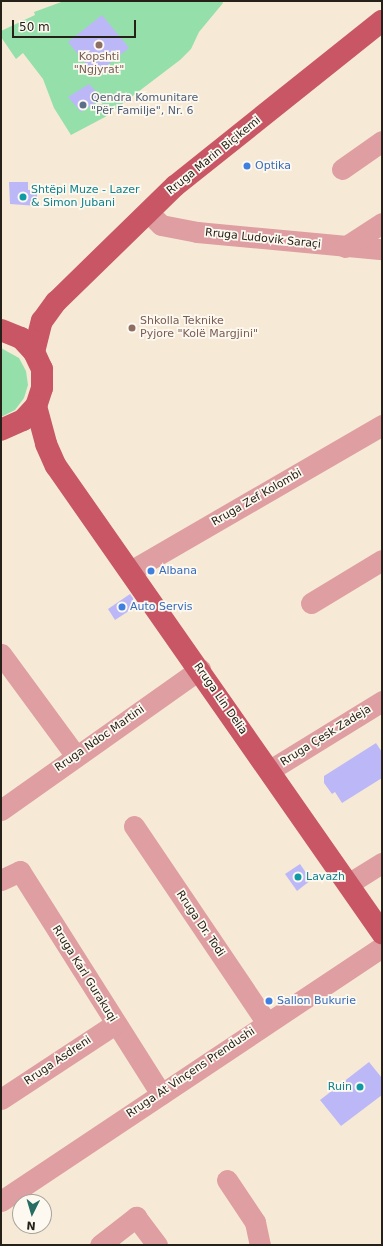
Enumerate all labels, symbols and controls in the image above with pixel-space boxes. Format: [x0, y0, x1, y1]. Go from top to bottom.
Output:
scale bar [14, 12, 138, 38]
text: 50 m [19, 20, 50, 34]
marker: Kopshti "Ngjyrat" [94, 40, 104, 50]
place label: Kopshti "Ngjyrat" [74, 51, 124, 77]
place label: Qendra Komunitare "Për Familje", Nr. 6 [91, 92, 198, 118]
marker: Qendra Komunitare "Për Familje", Nr. 6 [78, 100, 88, 110]
street label: Rruga Marin Biçikemi [164, 114, 264, 198]
place label: Optika [255, 159, 291, 173]
marker: Optika [242, 161, 252, 171]
place label: Shtëpi Muze - Lazer & Simon Jubani [31, 184, 139, 210]
marker: Shtëpi Muze - Lazer & Simon Jubani [18, 192, 28, 202]
street label: Rruga Ludovik Saraçi [204, 226, 322, 252]
place label: Shkolla Teknike Pyjore "Kolë Margjini" [140, 315, 258, 341]
marker: Shkolla Teknike Pyjore "Kolë Margjini" [127, 323, 137, 333]
street label: Rruga Zef Kolombi [210, 467, 304, 529]
place label: Albana [159, 564, 197, 578]
marker: Albana [146, 566, 156, 576]
place label: Auto Servis [130, 600, 193, 614]
marker: Auto Servis [117, 602, 127, 612]
street label: Rruga Lin Delia [190, 661, 250, 737]
street label: Rruga Ndoc Martini [53, 703, 147, 775]
street label: Rruga Çesk Zadeja [278, 703, 374, 769]
place label: Lavazh [306, 870, 345, 884]
marker: Lavazh [293, 872, 303, 882]
street label: Rruga Dr. Todi [173, 888, 227, 960]
street label: Rruga Karl Gurakuqi [49, 923, 119, 1025]
place label: Sallon Bukurie [277, 994, 356, 1008]
marker: Sallon Bukurie [264, 996, 274, 1006]
street label: Rruga At Vinçens Prendushi [124, 1025, 258, 1121]
street label: Rruga Asdreni [22, 1034, 94, 1088]
place label: Ruin [328, 1080, 352, 1094]
marker: Ruin [355, 1082, 365, 1092]
north arrow [12, 1194, 52, 1234]
text: N [26, 1219, 36, 1232]

